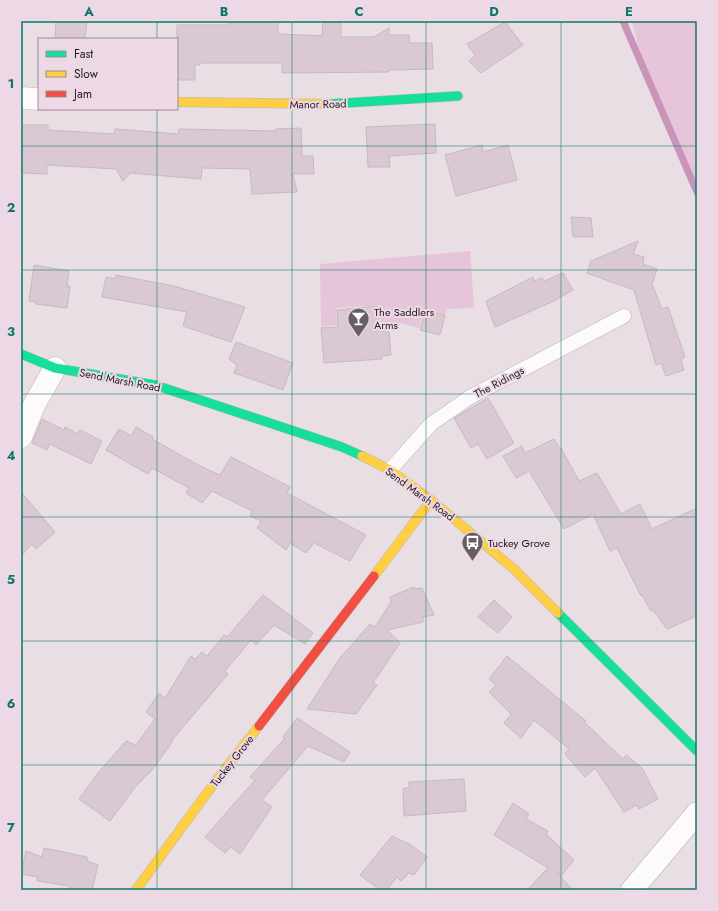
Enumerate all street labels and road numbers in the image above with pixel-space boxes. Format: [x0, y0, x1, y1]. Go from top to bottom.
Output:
street label: Manor Road [289, 96, 347, 112]
street label: The Ridings [471, 362, 527, 402]
street label: Send Marsh Road [78, 364, 162, 396]
street label: Send Marsh Road [382, 463, 458, 525]
street label: Tuckey Grove [207, 731, 258, 790]

